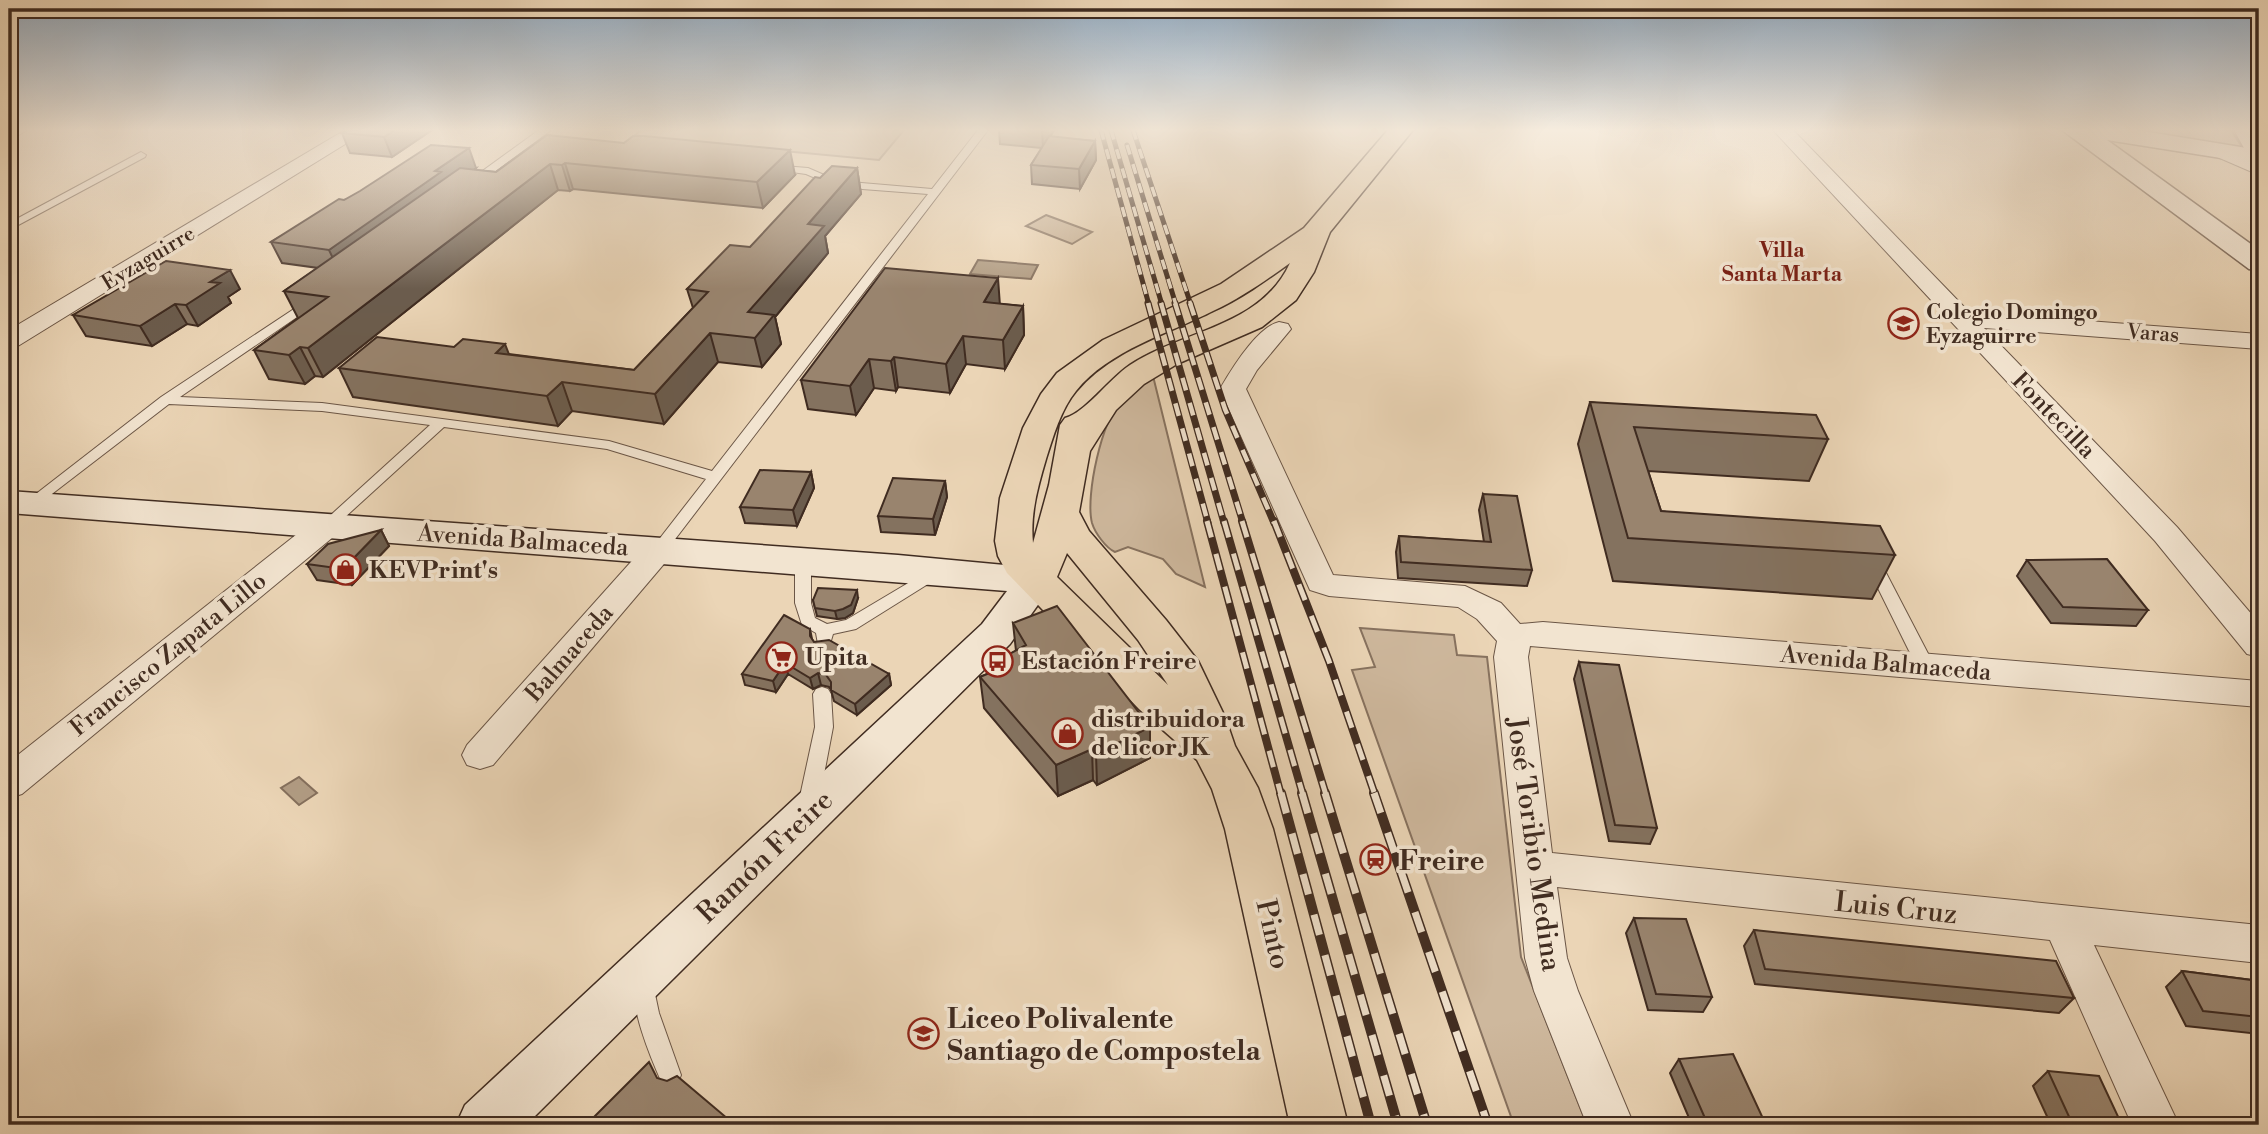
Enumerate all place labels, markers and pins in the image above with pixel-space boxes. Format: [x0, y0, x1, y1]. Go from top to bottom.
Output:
place label: Colegio Domingo Eyzaguirre [1926, 300, 2098, 350]
school or university icon: Colegio Domingo Eyzaguirre [1886, 307, 1920, 341]
shop icon: KEVPrint's [329, 553, 363, 587]
place label: KEVPrint's [369, 556, 498, 586]
supermarket icon: Upita [765, 640, 799, 674]
place label: Upita [805, 643, 869, 673]
bus stop icon: Estación Freire [981, 644, 1015, 678]
place label: Estación Freire [1021, 647, 1197, 677]
place label: distribuidora de licor JK [1091, 705, 1246, 763]
shop icon: distribuidora de licor JK [1051, 716, 1085, 750]
station icon: Freire [1359, 843, 1393, 877]
place label: Freire [1399, 844, 1485, 879]
place label: Liceo Polivalente Santiago de Compostela [947, 1002, 1262, 1069]
school or university icon: Liceo Polivalente Santiago de Compostela [907, 1017, 941, 1051]

